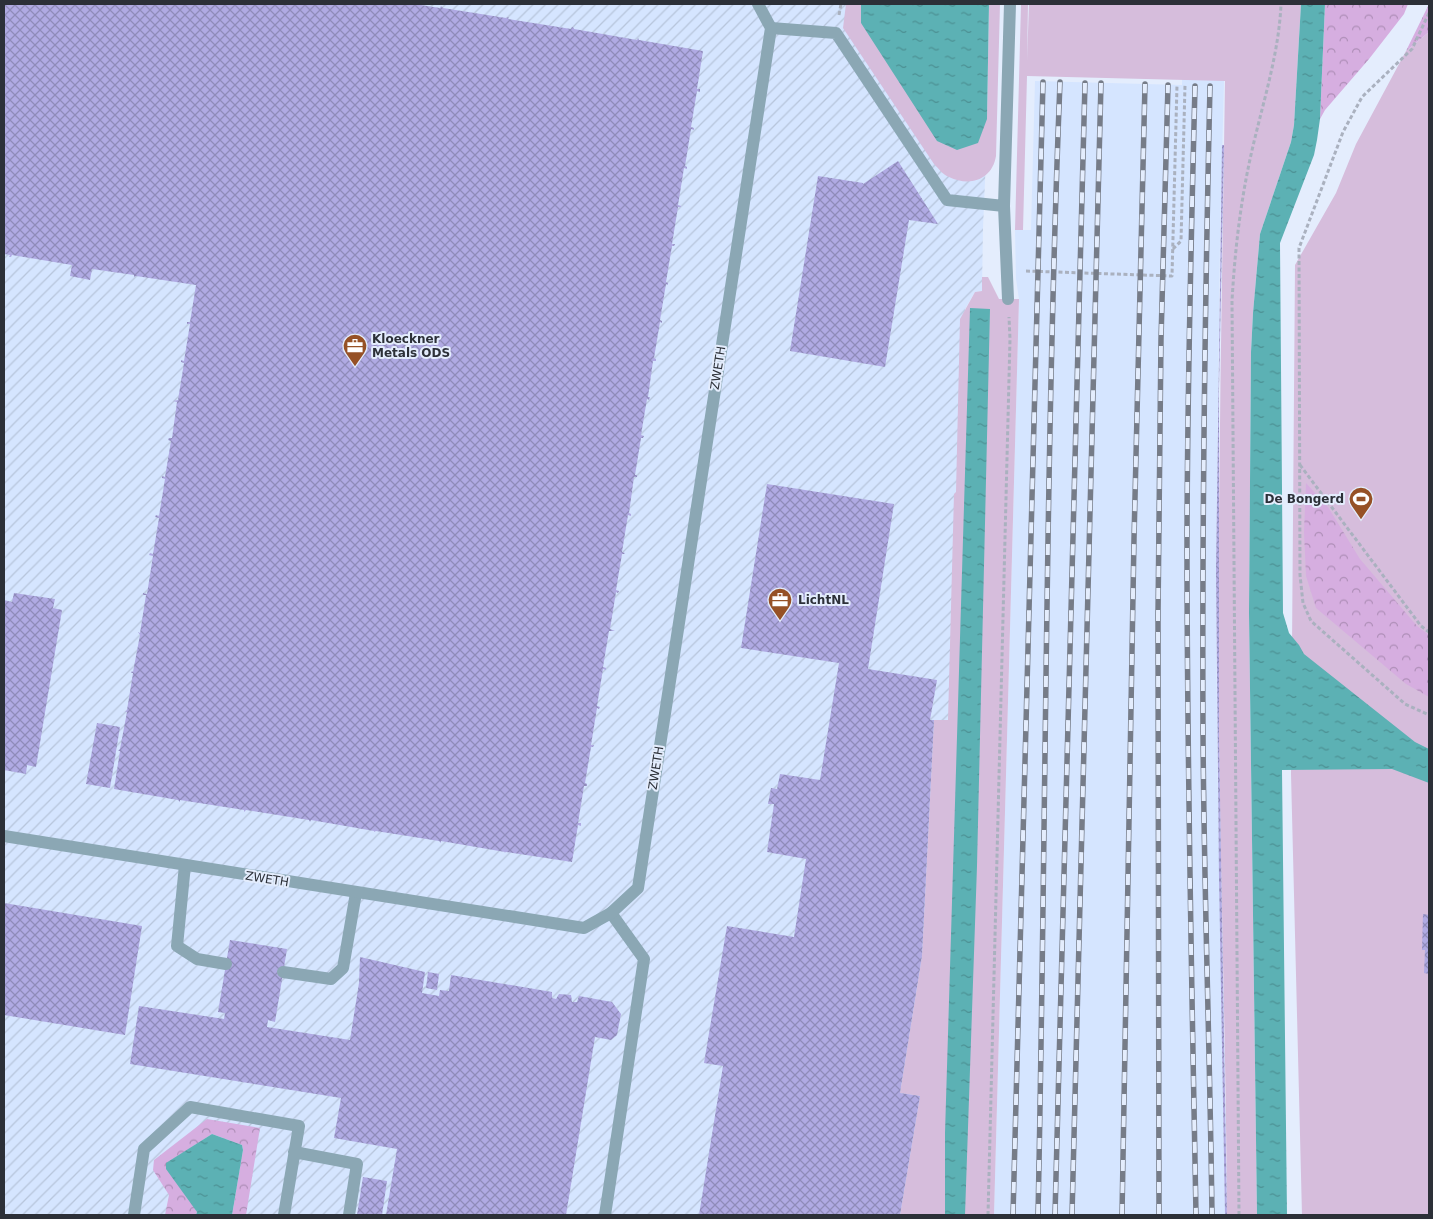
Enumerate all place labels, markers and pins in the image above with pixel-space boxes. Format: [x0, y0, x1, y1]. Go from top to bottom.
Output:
place label: Kloeckner Metals ODS [372, 332, 450, 360]
office icon: Kloeckner Metals ODS [342, 333, 368, 367]
sports icon: De Bongerd [1348, 486, 1374, 520]
place label: De Bongerd [1265, 492, 1344, 506]
office icon: LichtNL [767, 587, 793, 621]
place label: LichtNL [798, 593, 849, 607]

